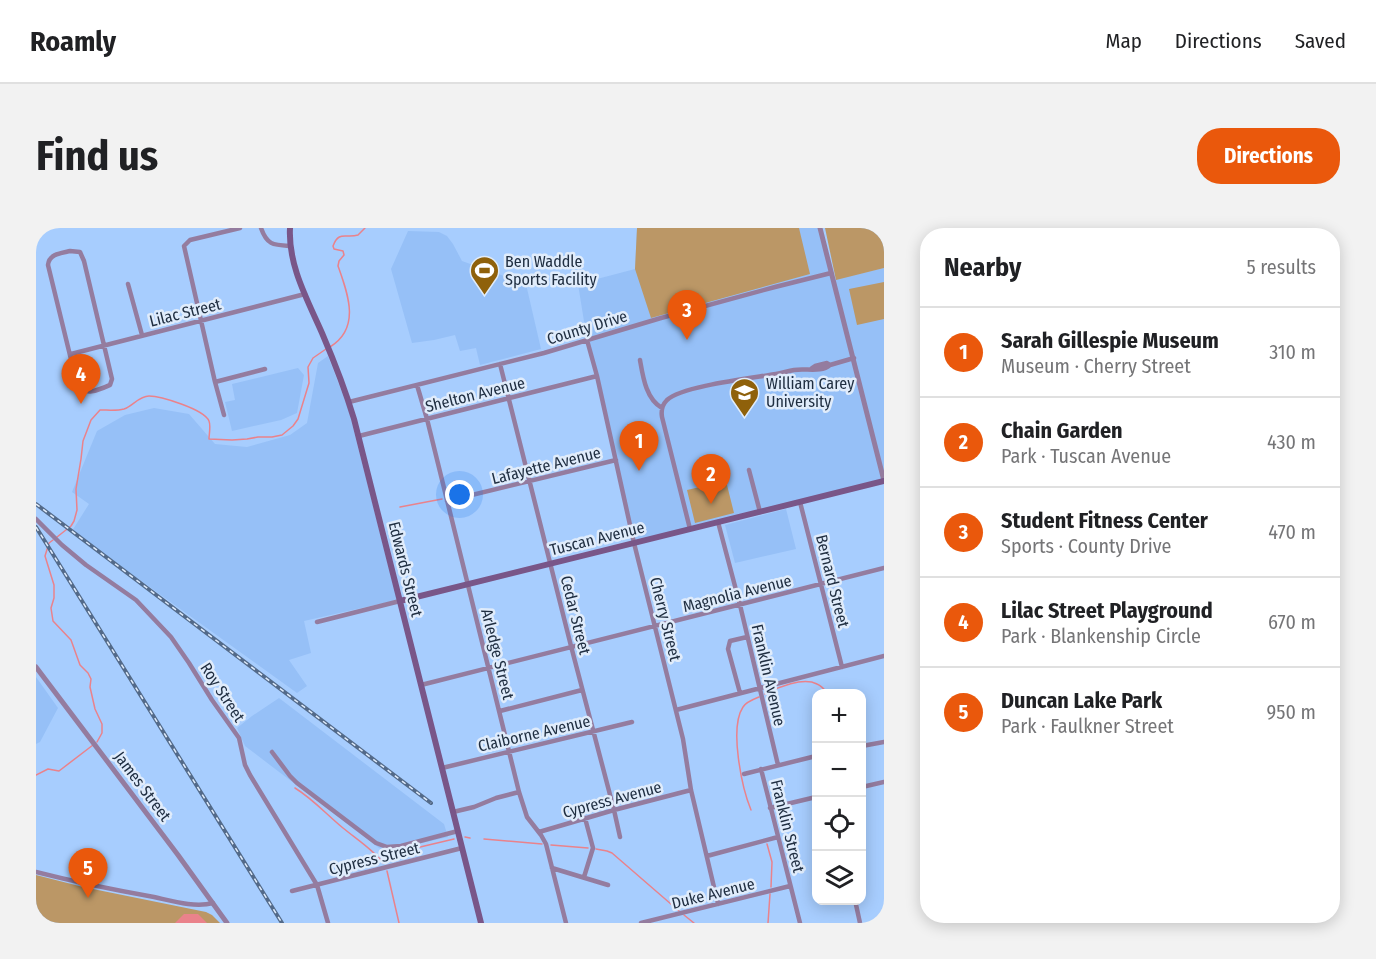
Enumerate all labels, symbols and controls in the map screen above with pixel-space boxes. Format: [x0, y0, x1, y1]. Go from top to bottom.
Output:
text: Roamly [30, 25, 116, 58]
text: Map [1105, 28, 1142, 54]
text: Directions [1175, 28, 1262, 54]
text: Saved [1295, 28, 1346, 54]
button: Directions [1197, 128, 1340, 184]
text: Find us [36, 131, 158, 181]
place label: Ben Waddle Sports Facility [505, 252, 597, 289]
text: Nearby [944, 252, 1021, 283]
sports icon: Ben Waddle Sports Facility [468, 254, 500, 296]
text: 5 results [1246, 255, 1316, 279]
pin: 3 [668, 291, 706, 340]
street label: Lilac Street [147, 294, 224, 331]
street label: County Drive [545, 306, 630, 349]
text: Sarah Gillespie Museum [1001, 327, 1219, 354]
text: 1 [959, 340, 968, 364]
text: 310 m [1269, 340, 1316, 364]
pin: 4 [62, 354, 100, 404]
text: Museum · Cherry Street [1001, 354, 1191, 378]
street label: Shelton Avenue [423, 373, 527, 416]
place label: William Carey University [766, 374, 855, 411]
school or university icon: William Carey University [729, 376, 761, 418]
text: Chain Garden [1001, 417, 1123, 444]
pin: 1 [620, 422, 658, 471]
text: 2 [959, 430, 968, 454]
text: 430 m [1267, 430, 1316, 454]
street label: Lafayette Avenue [490, 443, 603, 488]
text: Park · Tuscan Avenue [1001, 444, 1171, 468]
pin: 2 [692, 454, 730, 504]
your location [445, 480, 474, 509]
text: Student Fitness Center [1001, 507, 1208, 534]
street label: Tuscan Avenue [548, 518, 646, 559]
street label: Edwards Street [384, 520, 427, 619]
text: 3 [959, 520, 968, 544]
text: 470 m [1268, 520, 1316, 544]
street label: Bernard Street [812, 533, 853, 630]
text: Sports · County Drive [1001, 534, 1172, 558]
street label: Magnolia Avenue [681, 571, 794, 616]
street label: Cedar Street [557, 574, 595, 657]
street label: Cherry Street [646, 575, 685, 664]
text: Lilac Street Playground [1001, 597, 1213, 624]
street label: Arledge Street [477, 607, 518, 702]
text: 4 [958, 610, 969, 634]
text: 670 m [1268, 610, 1316, 634]
street label: Franklin Avenue [748, 622, 789, 728]
text: Park · Blankenship Circle [1001, 624, 1201, 648]
street label: Roy Street [196, 659, 249, 726]
text: Duncan Lake Park [1001, 687, 1162, 714]
map controls [812, 689, 866, 905]
button: + [812, 689, 866, 743]
text: 5 [959, 700, 968, 724]
text: 950 m [1267, 700, 1316, 724]
street label: Claiborne Avenue [476, 711, 592, 756]
text: Park · Faulkner Street [1001, 714, 1174, 738]
button: − [812, 743, 866, 797]
street label: James Street [110, 748, 175, 826]
street label: Cypress Avenue [561, 777, 664, 822]
street label: Franklin Street [767, 778, 808, 875]
button: locate [812, 797, 866, 851]
street label: Cypress Street [327, 838, 422, 879]
pin: 5 [68, 848, 108, 898]
button: layers [812, 851, 866, 905]
street label: Duke Avenue [670, 874, 757, 913]

